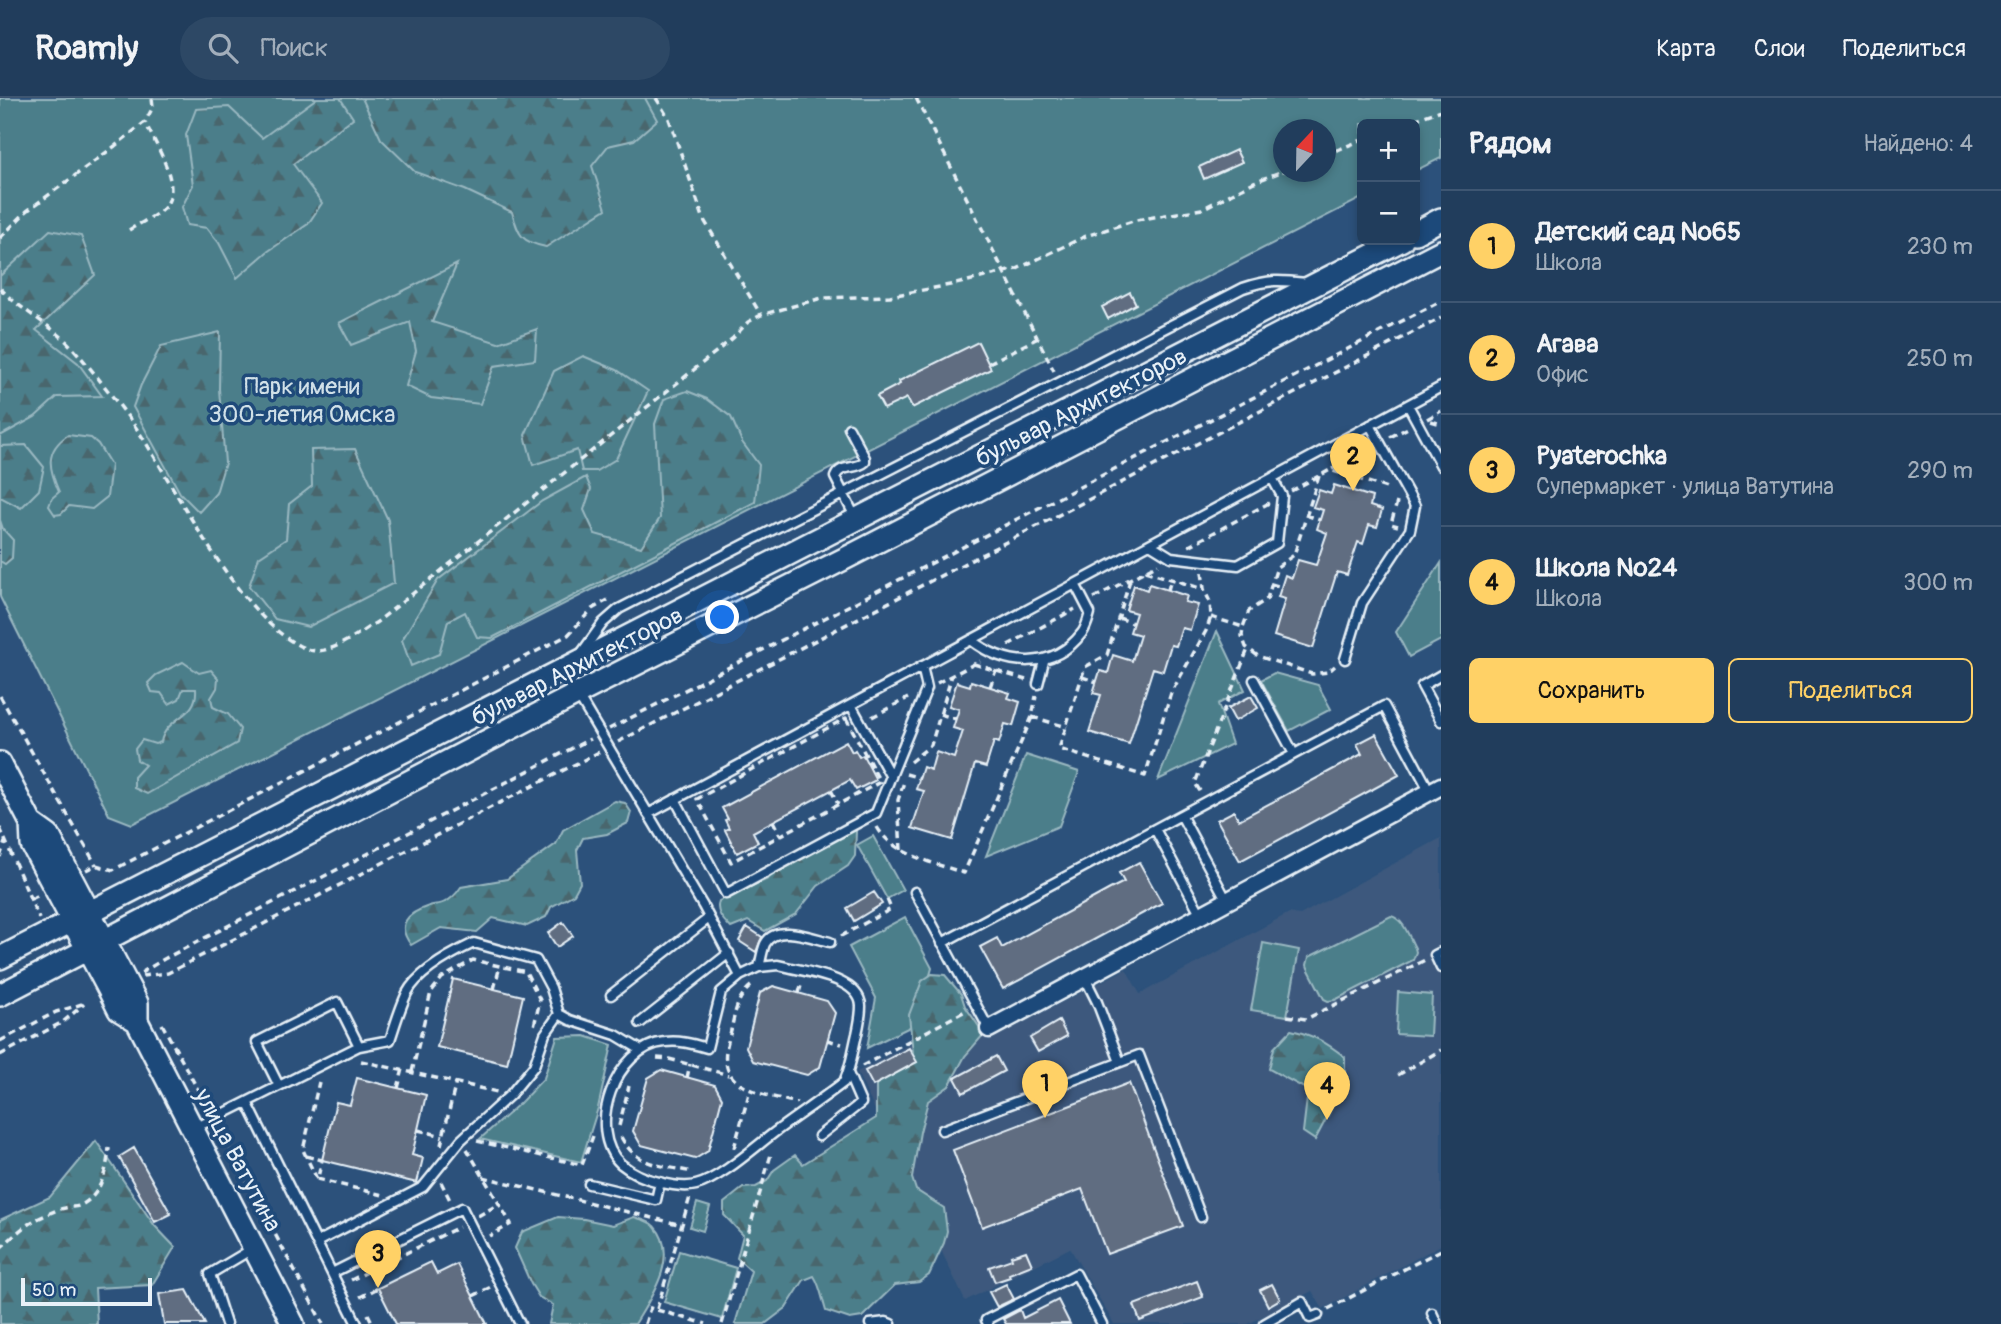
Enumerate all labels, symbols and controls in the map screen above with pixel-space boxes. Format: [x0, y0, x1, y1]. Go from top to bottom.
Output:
search box [180, 17, 670, 80]
text: Roamly [35, 28, 138, 69]
icon: search [204, 29, 242, 67]
text: Поиск [260, 32, 328, 64]
text: Карта [1656, 34, 1716, 63]
text: Слои [1754, 34, 1805, 63]
text: Поделиться [1843, 34, 1966, 63]
north arrow [1273, 119, 1336, 182]
map controls [1357, 119, 1420, 245]
button: + [1357, 119, 1420, 182]
text: Рядом [1469, 125, 1552, 162]
text: Найдено: 4 [1863, 129, 1973, 158]
button: − [1357, 182, 1420, 245]
text: Детский сад №65 [1536, 216, 1741, 248]
text: 1 [1488, 232, 1497, 261]
text: 230 m [1907, 232, 1973, 261]
text: Школа [1536, 248, 1602, 277]
text: Агава [1536, 328, 1599, 360]
street label: бульвар Архитекторов [970, 341, 1192, 473]
text: 2 [1486, 344, 1498, 373]
text: 250 m [1907, 344, 1973, 373]
text: Офис [1536, 360, 1589, 389]
park label: Парк имени 300-летия Омска [209, 372, 395, 429]
pin: 2 [1330, 433, 1376, 491]
text: Pyaterochka [1536, 440, 1667, 472]
text: 3 [1486, 456, 1498, 485]
text: 290 m [1907, 456, 1973, 485]
text: Супермаркет · улица Ватутина [1536, 472, 1834, 501]
text: Школа №24 [1536, 552, 1677, 584]
text: 4 [1485, 568, 1499, 597]
text: 300 m [1903, 568, 1973, 597]
text: Школа [1536, 584, 1602, 613]
street label: бульвар Архитекторов [466, 600, 688, 732]
your location [705, 600, 739, 634]
button: Сохранить [1469, 658, 1714, 723]
button: Поделиться [1728, 658, 1973, 723]
pin: 1 [1022, 1060, 1068, 1118]
pin: 4 [1304, 1062, 1350, 1120]
street label: улица Ватутина [187, 1083, 287, 1237]
pin: 3 [355, 1230, 401, 1288]
scale bar [21, 1275, 152, 1307]
text: 50 m [32, 1278, 76, 1302]

